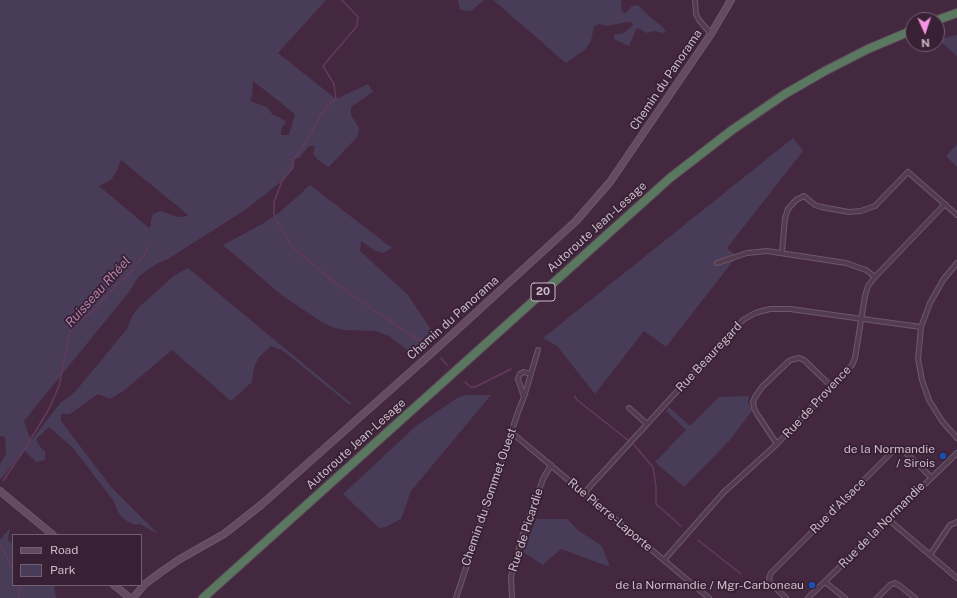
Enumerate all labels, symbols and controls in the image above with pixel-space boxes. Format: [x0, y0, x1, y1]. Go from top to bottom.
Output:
north arrow [905, 12, 945, 52]
street label: Chemin du Panorama [627, 27, 705, 133]
text: N [921, 37, 930, 49]
street label: Autoroute Jean-Lesage [544, 179, 650, 275]
water label: Ruisseau Rhéel [62, 253, 134, 331]
street label: Chemin du Panorama [404, 273, 502, 363]
road number: 20 [531, 283, 555, 301]
street label: Rue Beauregard [673, 319, 745, 395]
street label: Rue de Provence [780, 363, 854, 441]
street label: Autoroute Jean-Lesage [303, 396, 409, 492]
street label: Chemin du Sommet Ouest [459, 426, 519, 568]
place label: de la Normandie / Sirois [844, 442, 935, 470]
marker: de la Normandie / Sirois [938, 451, 948, 461]
street label: Rue Pierre-Laporte [565, 475, 655, 555]
street label: Rue d'Alsace [807, 475, 869, 537]
street label: Rue de la Normandie [836, 479, 928, 571]
street label: Rue de Picardie [506, 486, 546, 574]
legend [12, 534, 142, 586]
text: Road [50, 543, 78, 557]
text: Park [50, 563, 76, 577]
place label: de la Normandie / Mgr-Carboneau [615, 578, 804, 592]
marker: de la Normandie / Mgr-Carboneau [807, 580, 817, 590]

